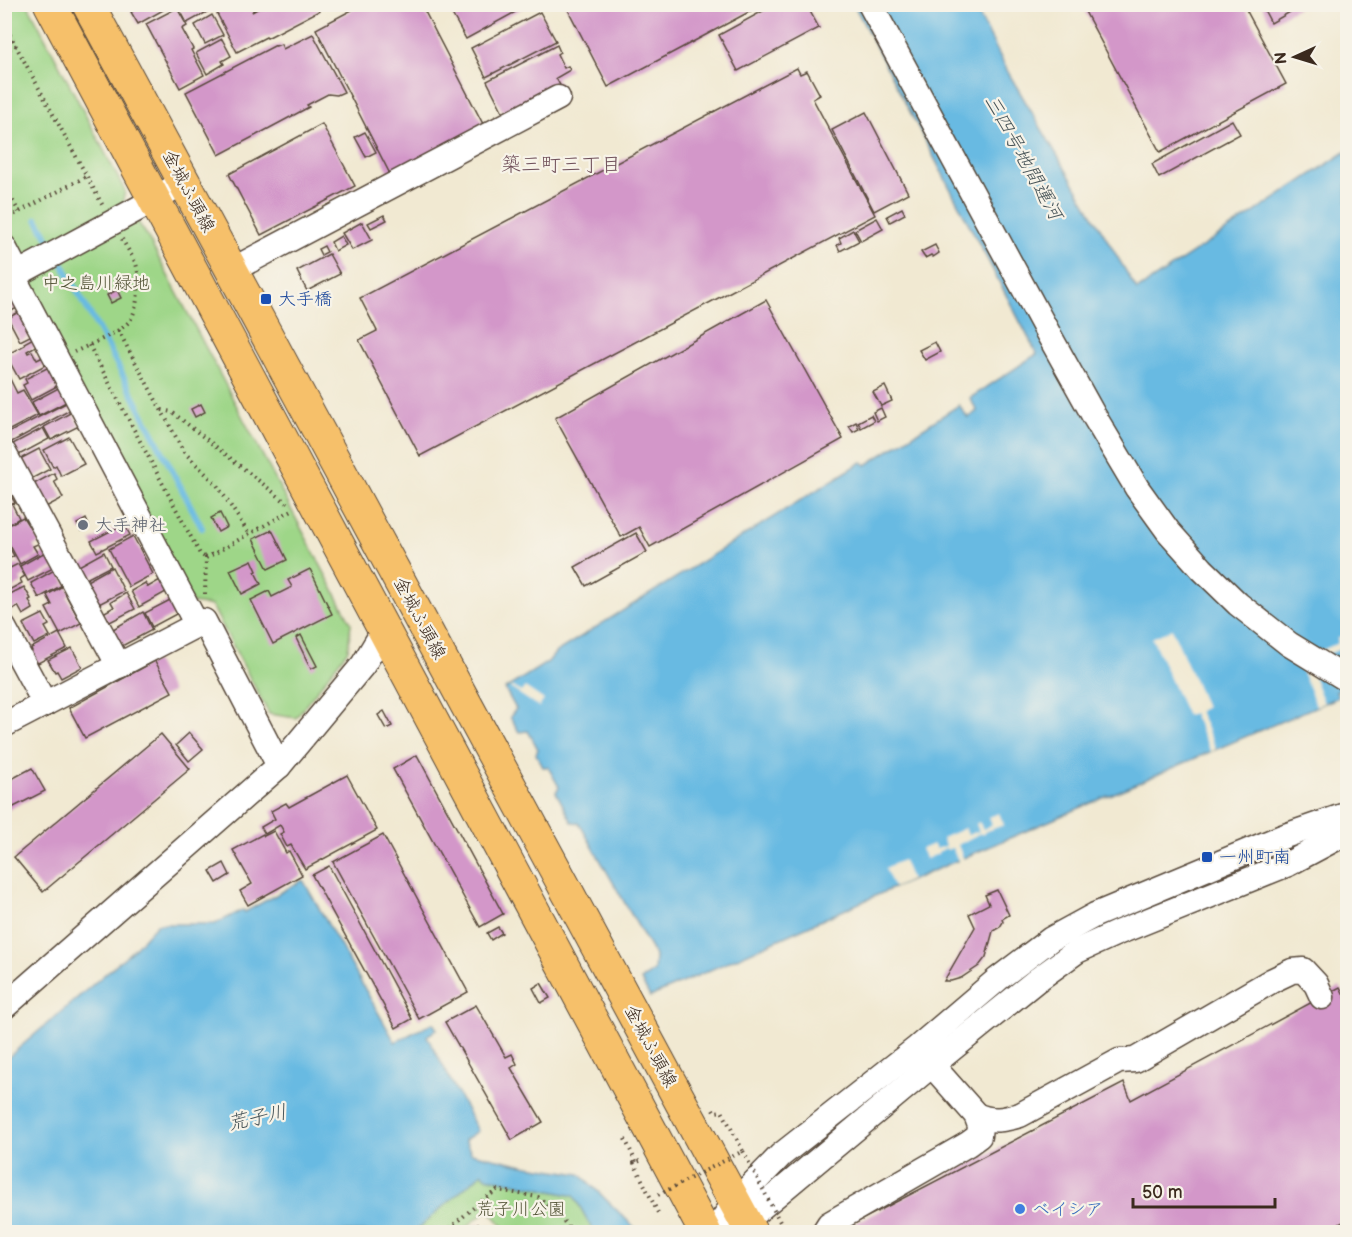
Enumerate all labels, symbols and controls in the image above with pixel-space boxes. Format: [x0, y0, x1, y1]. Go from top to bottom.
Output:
north arrow [1265, 27, 1325, 87]
text: N [1272, 51, 1291, 65]
water label: 三四号地間運河 [979, 90, 1069, 227]
street label: 金城ふ頭線 [158, 147, 219, 236]
district label: 築三町三丁目 [501, 153, 621, 177]
park label: 中之島川緑地 [42, 273, 150, 294]
place label: 大手橋 [278, 289, 332, 310]
marker: 大手橋 [259, 292, 273, 306]
place label: 大手神社 [95, 515, 167, 536]
marker: 大手神社 [76, 518, 90, 532]
street label: 金城ふ頭線 [389, 574, 450, 663]
place label: 一州町南 [1219, 847, 1291, 868]
marker: 一州町南 [1200, 850, 1214, 864]
street label: 金城ふ頭線 [620, 1002, 681, 1091]
water label: 荒子川 [225, 1100, 289, 1136]
scale bar [1133, 1171, 1276, 1209]
text: 50 m [1142, 1182, 1183, 1203]
park label: 荒子川公園 [476, 1199, 566, 1220]
place label: ベイシア [1032, 1199, 1104, 1220]
marker: ベイシア [1013, 1202, 1027, 1216]

